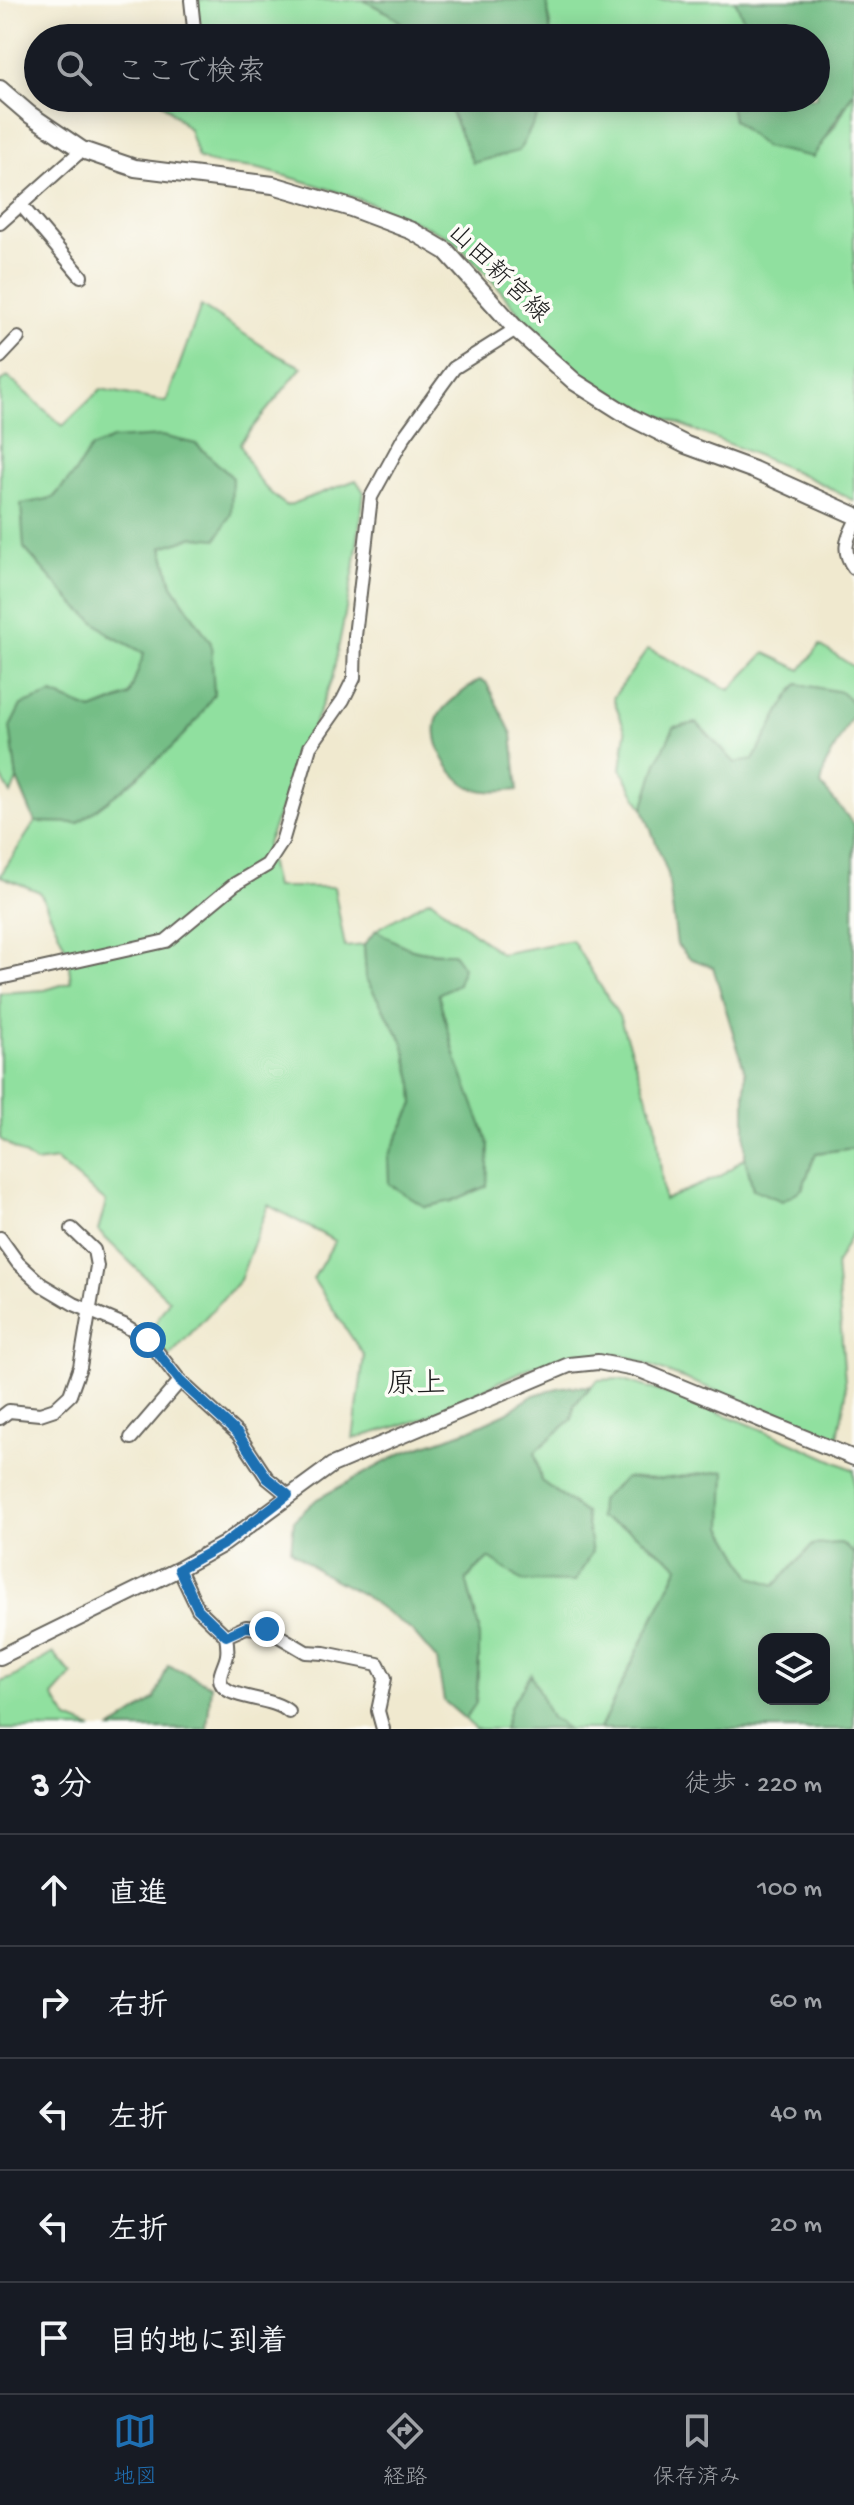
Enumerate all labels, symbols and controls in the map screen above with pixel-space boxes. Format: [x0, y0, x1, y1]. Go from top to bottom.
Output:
search box [24, 24, 830, 112]
icon: search [52, 46, 96, 90]
text: ここで検索 [116, 57, 266, 92]
street label: 山田新宮線 [439, 218, 555, 331]
route start [130, 1322, 166, 1358]
district label: 原上 [386, 1369, 446, 1404]
route end [249, 1611, 285, 1647]
map controls [758, 1633, 830, 1705]
button: layers [758, 1633, 830, 1705]
text: 3 分 [32, 1768, 92, 1808]
text: 徒歩 · 220 m [685, 1771, 822, 1802]
icon: ahead [32, 1868, 76, 1912]
text: 100 m [757, 1875, 822, 1906]
text: 直進 [108, 1879, 168, 1914]
icon: right [32, 1980, 76, 2024]
text: 60 m [769, 1987, 822, 2018]
text: 右折 [108, 1991, 168, 2026]
icon: left [32, 2092, 76, 2136]
text: 40 m [770, 2099, 822, 2130]
text: 左折 [108, 2103, 168, 2138]
icon: left [32, 2204, 76, 2248]
text: 20 m [770, 2211, 822, 2242]
text: 左折 [108, 2215, 168, 2250]
icon: arrive [32, 2316, 76, 2360]
text: 目的地に到着 [108, 2327, 288, 2362]
tab: 地図 [113, 2409, 157, 2492]
tab: 経路 [383, 2409, 427, 2492]
tab: 保存済み [653, 2409, 741, 2492]

